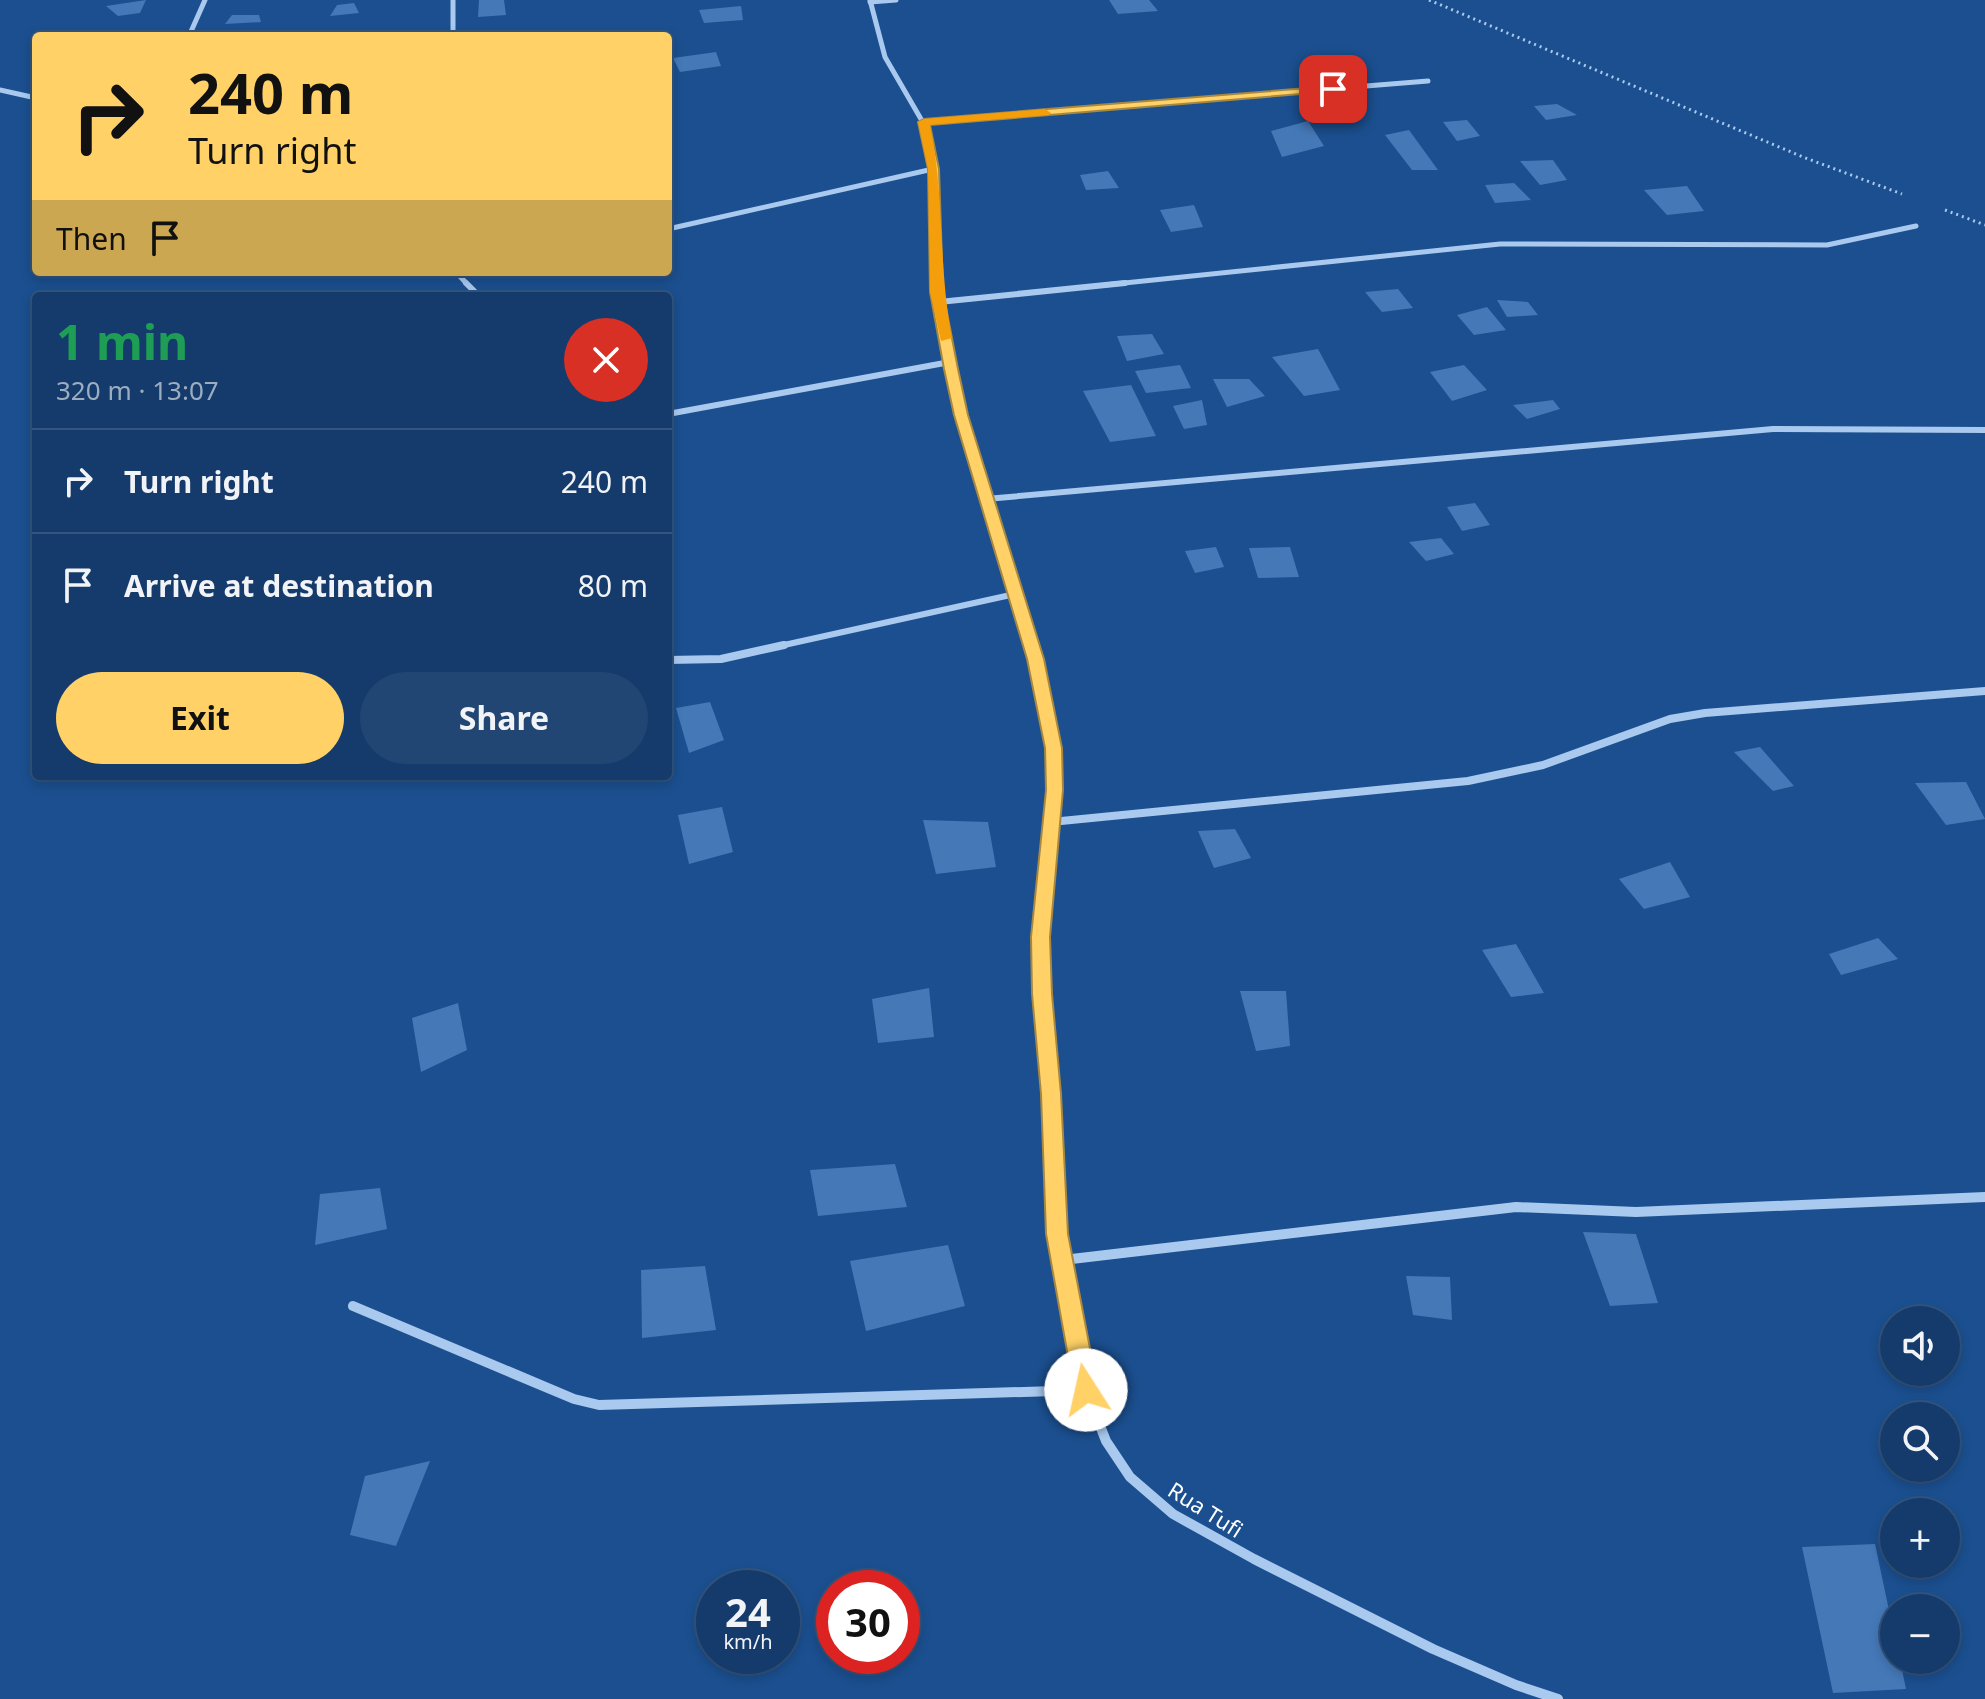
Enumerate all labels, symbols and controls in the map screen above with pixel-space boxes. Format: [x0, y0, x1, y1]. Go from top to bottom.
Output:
text: 240 m [188, 54, 353, 130]
pin [1299, 55, 1367, 123]
icon: right [56, 64, 160, 168]
icon: arrive [1311, 67, 1355, 111]
text: Turn right [188, 126, 356, 175]
icon: arrive [143, 216, 187, 260]
text: Then [56, 218, 127, 259]
text: 1 min [56, 309, 188, 374]
button: close [564, 318, 648, 402]
text: 320 m · 13:07 [56, 372, 219, 408]
icon: right [56, 459, 100, 503]
text: Turn right [124, 461, 274, 502]
text: 240 m [561, 461, 648, 502]
icon: arrive [56, 563, 100, 607]
text: Arrive at destination [124, 565, 434, 606]
text: 80 m [578, 565, 648, 606]
button: Exit [56, 672, 344, 764]
button: Share [360, 672, 648, 764]
map controls [1880, 1306, 1960, 1674]
button: sound [1880, 1306, 1960, 1386]
position arrow [1044, 1348, 1128, 1432]
button: search [1880, 1402, 1960, 1482]
street label: Rua Tufi [1163, 1474, 1249, 1544]
button: + [1880, 1498, 1960, 1578]
speed limit sign: 30 [816, 1570, 920, 1674]
text: 24 [725, 1584, 771, 1639]
button: − [1880, 1594, 1960, 1674]
text: km/h [723, 1628, 773, 1655]

